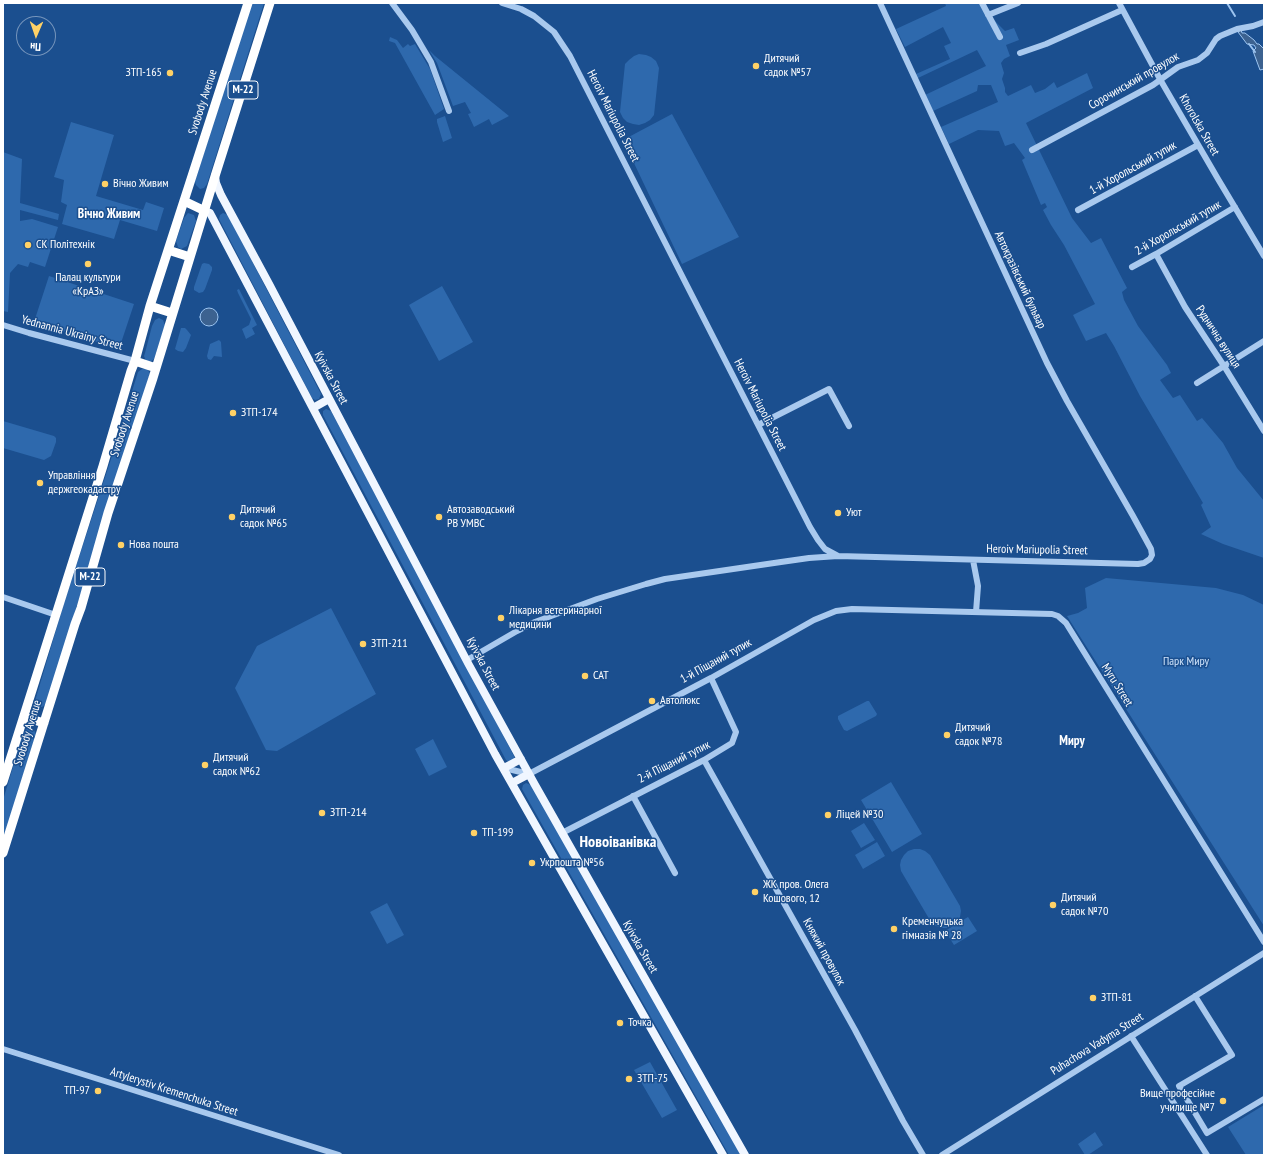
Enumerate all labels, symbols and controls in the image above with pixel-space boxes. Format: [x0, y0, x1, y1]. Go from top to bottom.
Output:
north arrow [16, 16, 56, 56]
text: Пн [30, 40, 41, 54]
street label: Сорочинський провулок [1086, 49, 1182, 113]
place label: Дитячий садок №57 [764, 52, 811, 80]
marker: Дитячий садок №57 [751, 61, 761, 71]
place label: ЗТП-165 [125, 66, 162, 80]
street label: Svobody Avenue [186, 67, 220, 137]
marker: ЗТП-165 [165, 68, 175, 78]
street label: Heroiv Mariupolia Street [584, 68, 642, 164]
road number: М-22 [228, 81, 258, 99]
street label: Khorolska Street [1176, 92, 1222, 158]
street label: 1-й Хорольський тупик [1087, 138, 1179, 198]
place label: Вічно Живим [113, 177, 168, 191]
marker: Вічно Живим [100, 179, 110, 189]
street label: 2-й Хорольський тупик [1132, 197, 1224, 259]
district label: Вічно Живим [78, 206, 140, 222]
street label: Автокразівський бульвар [991, 229, 1049, 331]
place label: СК Політехнік [36, 238, 95, 252]
marker: СК Політехнік [23, 240, 33, 250]
marker: Палац культури «КрАЗ» [83, 259, 93, 269]
place label: Палац культури «КрАЗ» [55, 271, 121, 299]
street label: Руднична вулиця [1192, 303, 1244, 371]
street label: Yednannia Ukrainy Street [20, 313, 124, 353]
street label: Kyivska Street [311, 349, 351, 407]
street label: Heroiv Mariupolia Street [731, 357, 789, 453]
street label: Svobody Avenue [108, 389, 142, 459]
place label: ЗТП-174 [241, 406, 278, 420]
marker: ЗТП-174 [228, 408, 238, 418]
place label: Управлiння держгеокадастру [48, 469, 120, 497]
marker: Управлiння держгеокадастру [35, 478, 45, 488]
place label: Дитячий садок №65 [240, 503, 287, 531]
place label: Автозаводський РВ УМВС [447, 503, 515, 531]
place label: Уют [846, 506, 862, 520]
marker: Уют [833, 508, 843, 518]
marker: Дитячий садок №65 [227, 512, 237, 522]
marker: Автозаводський РВ УМВС [434, 512, 444, 522]
place label: Нова пошта [129, 538, 179, 552]
marker: Нова пошта [116, 540, 126, 550]
street label: Heroiv Mariupolia Street [986, 542, 1088, 558]
road number: М-22 [75, 568, 105, 586]
place label: Лікарня ветеринарної медицини [509, 604, 602, 632]
marker: Лікарня ветеринарної медицини [496, 613, 506, 623]
street label: Kyivska Street [463, 635, 503, 693]
street label: 1-й Піщаний тупик [678, 635, 754, 687]
place label: ЗТП-211 [371, 637, 408, 651]
marker: ЗТП-211 [358, 639, 368, 649]
park label: Парк Миру [1163, 655, 1209, 669]
street label: Myru Street [1098, 661, 1136, 709]
place label: САТ [593, 669, 609, 683]
marker: САТ [580, 671, 590, 681]
place label: Автолюкс [660, 694, 700, 708]
marker: Автолюкс [647, 696, 657, 706]
street label: Svobody Avenue [11, 698, 45, 768]
place label: Дитячий садок №78 [955, 721, 1002, 749]
marker: Дитячий садок №78 [942, 730, 952, 740]
district label: Миру [1059, 733, 1085, 749]
street label: 2-й Піщаний тупик [635, 738, 713, 786]
place label: Дитячий садок №62 [213, 751, 260, 779]
marker: Дитячий садок №62 [200, 760, 210, 770]
place label: ЗТП-214 [330, 806, 367, 820]
marker: ЗТП-214 [317, 808, 327, 818]
place label: Ліцей №30 [836, 808, 883, 822]
marker: Ліцей №30 [823, 810, 833, 820]
place label: ТП-199 [482, 826, 513, 840]
marker: ТП-199 [469, 828, 479, 838]
district label: Новоіванівка [580, 832, 656, 852]
place label: Укрпошта №56 [540, 856, 604, 870]
marker: Укрпошта №56 [527, 858, 537, 868]
place label: ЖК пров. Олега Кошового, 12 [763, 878, 829, 906]
marker: ЖК пров. Олега Кошового, 12 [750, 887, 760, 897]
place label: Дитячий садок №70 [1061, 891, 1108, 919]
marker: Дитячий садок №70 [1048, 900, 1058, 910]
place label: Кременчуцька гімназія № 28 [902, 915, 963, 943]
street label: Княжий провулок [800, 916, 848, 988]
street label: Kyivska Street [619, 918, 661, 976]
marker: Кременчуцька гімназія № 28 [889, 924, 899, 934]
place label: ЗТП-81 [1101, 991, 1132, 1005]
marker: ЗТП-81 [1088, 993, 1098, 1003]
street label: Puhachova Vadyma Street [1048, 1010, 1146, 1078]
place label: Точка [628, 1016, 652, 1030]
marker: Точка [615, 1018, 625, 1028]
street label: Artylerystiv Kremenchuka Street [108, 1065, 240, 1119]
place label: ЗТП-75 [637, 1072, 668, 1086]
marker: ЗТП-75 [624, 1074, 634, 1084]
place label: ТП-97 [64, 1084, 90, 1098]
marker: ТП-97 [93, 1086, 103, 1096]
place label: Вище професійне училище №7 [1140, 1087, 1215, 1115]
marker: Вище професійне училище №7 [1218, 1096, 1228, 1106]

